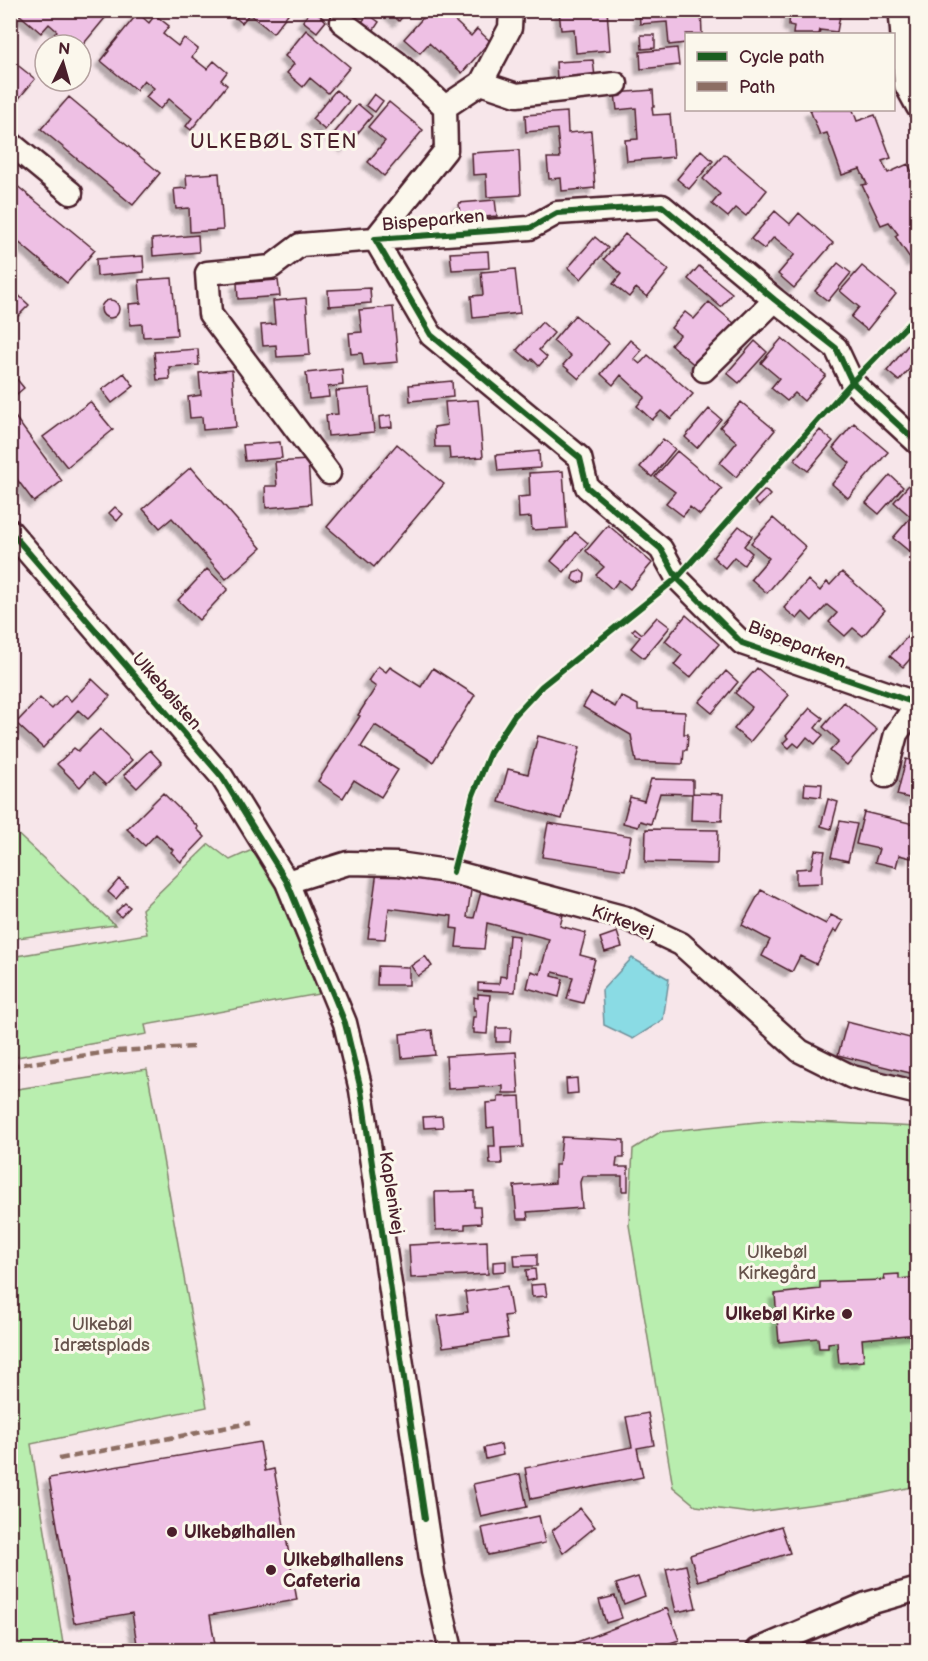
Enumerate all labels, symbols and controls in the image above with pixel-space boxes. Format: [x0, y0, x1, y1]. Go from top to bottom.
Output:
north arrow [33, 33, 93, 93]
legend [685, 33, 895, 111]
text: N [57, 40, 71, 60]
text: Cycle path [739, 47, 825, 68]
text: Path [739, 77, 775, 98]
district label: ULKEBØL STEN [190, 130, 358, 154]
street label: Bispeparken [381, 206, 485, 235]
street label: Bispeparken [745, 616, 849, 673]
street label: Ulkebølsten [127, 648, 206, 734]
street label: Kirkevej [589, 901, 657, 942]
street label: Kaplenivej [375, 1150, 408, 1236]
park label: Ulkebøl Kirkegård [738, 1242, 816, 1284]
place label: Ulkebøl Kirke [725, 1304, 835, 1325]
marker: Ulkebøl Kirke [840, 1307, 854, 1321]
park label: Ulkebøl Idrætsplads [54, 1314, 150, 1356]
place label: Ulkebølhallen [184, 1522, 296, 1543]
marker: Ulkebølhallen [165, 1525, 179, 1539]
place label: Ulkebølhallens Cafeteria [283, 1550, 404, 1592]
marker: Ulkebølhallens Cafeteria [264, 1563, 278, 1577]

